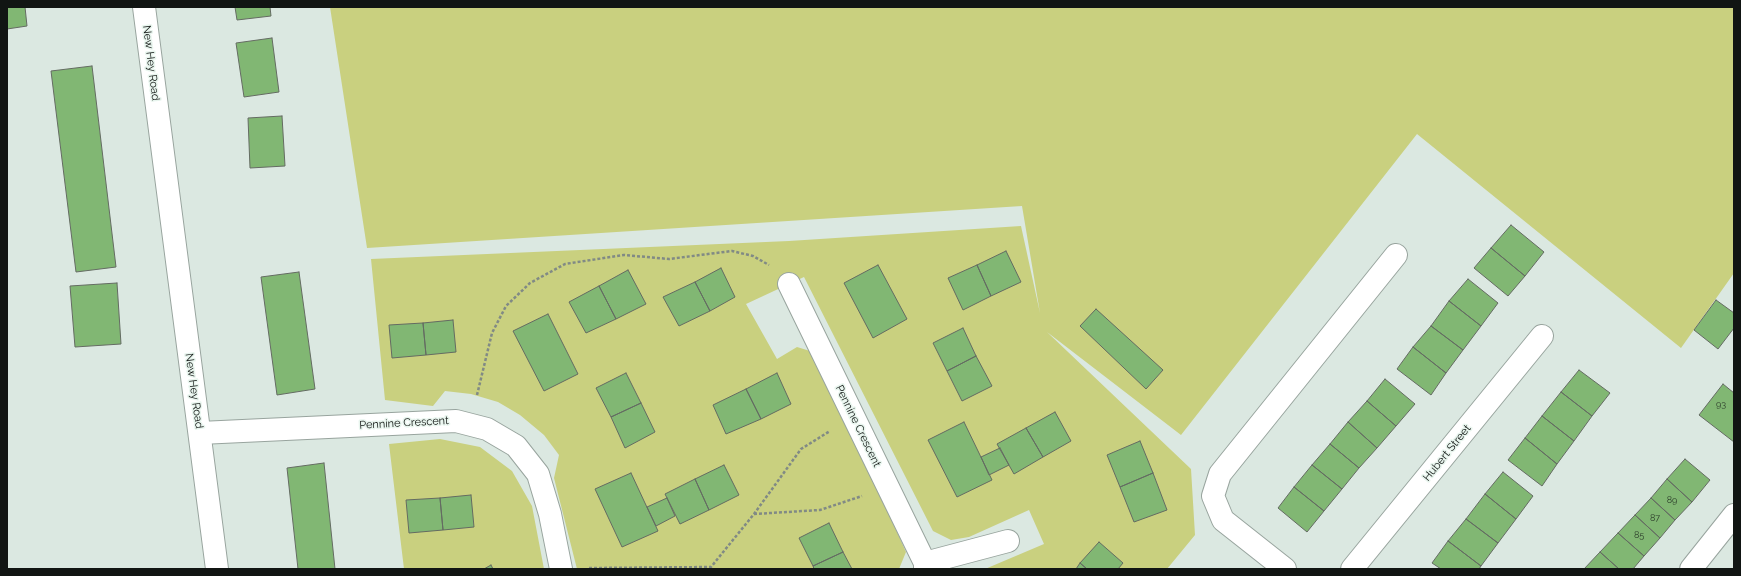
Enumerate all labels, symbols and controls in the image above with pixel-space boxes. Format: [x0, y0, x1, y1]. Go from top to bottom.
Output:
street label: New Hey Road [140, 25, 162, 101]
street label: New Hey Road [182, 352, 206, 430]
street label: Pennine Crescent [832, 383, 884, 469]
house number: 93 [1716, 399, 1726, 409]
street label: Pennine Crescent [359, 414, 449, 432]
street label: Hubert Street [1420, 422, 1474, 484]
house number: 89 [1667, 495, 1677, 505]
house number: 87 [1650, 513, 1660, 523]
house number: 85 [1634, 530, 1644, 540]

